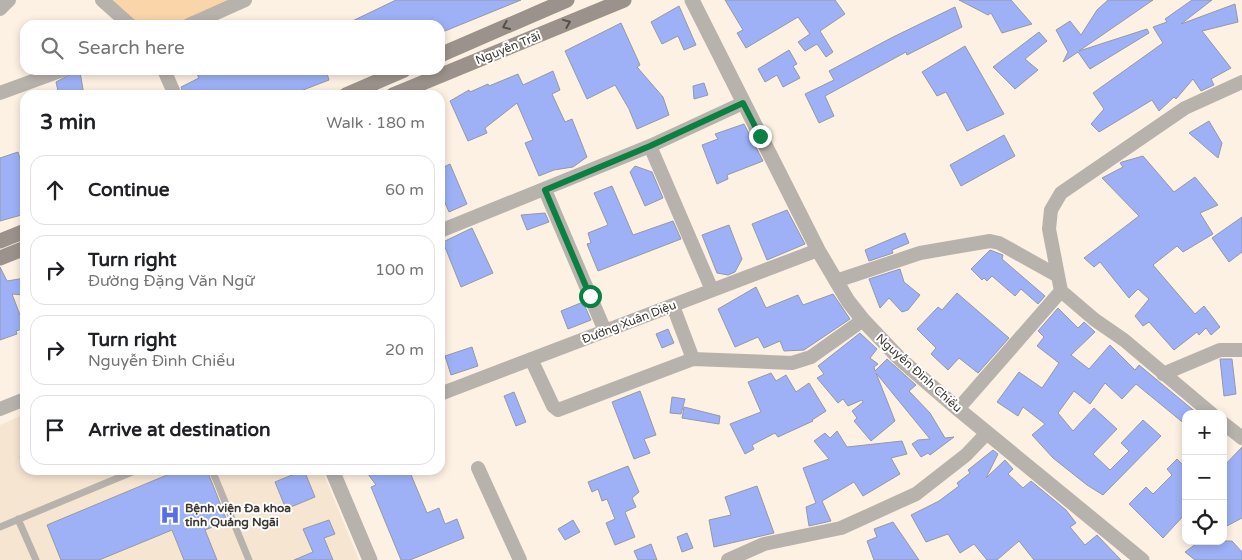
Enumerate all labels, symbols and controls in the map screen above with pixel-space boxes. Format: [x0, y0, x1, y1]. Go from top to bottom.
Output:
one-way arrow [562, 19, 571, 30]
search box [20, 20, 445, 75]
one-way arrow [502, 20, 511, 31]
street label: Nguyễn Trãi [473, 29, 543, 67]
icon: search [38, 34, 66, 62]
text: Search here [78, 37, 185, 59]
text: 3 min [40, 110, 96, 135]
text: Walk · 180 m [326, 113, 425, 133]
route end [749, 125, 772, 148]
icon: ahead [41, 176, 69, 204]
text: Continue [88, 179, 170, 201]
text: 60 m [385, 180, 424, 200]
text: Turn right [88, 249, 176, 271]
icon: right [41, 256, 69, 284]
text: 100 m [375, 260, 424, 280]
text: Đường Đặng Văn Ngữ [88, 271, 254, 291]
route start [579, 285, 602, 308]
street label: Đường Xuân Diệu [580, 298, 678, 346]
text: Turn right [88, 329, 176, 351]
street label: Nguyễn Đình Chiểu [873, 331, 965, 415]
icon: right [41, 336, 69, 364]
text: 20 m [385, 340, 424, 360]
text: Nguyễn Đình Chiểu [88, 351, 235, 371]
map controls [1182, 410, 1227, 545]
button: + [1182, 410, 1227, 455]
icon: arrive [41, 416, 69, 444]
text: Arrive at destination [88, 419, 271, 441]
button: − [1182, 455, 1227, 500]
button: locate [1182, 500, 1227, 545]
place label: Bệnh viện Đa khoa tỉnh Quảng Ngãi [184, 501, 291, 530]
hospital icon: Bệnh viện Đa khoa tỉnh Quảng Ngãi [159, 504, 181, 526]

